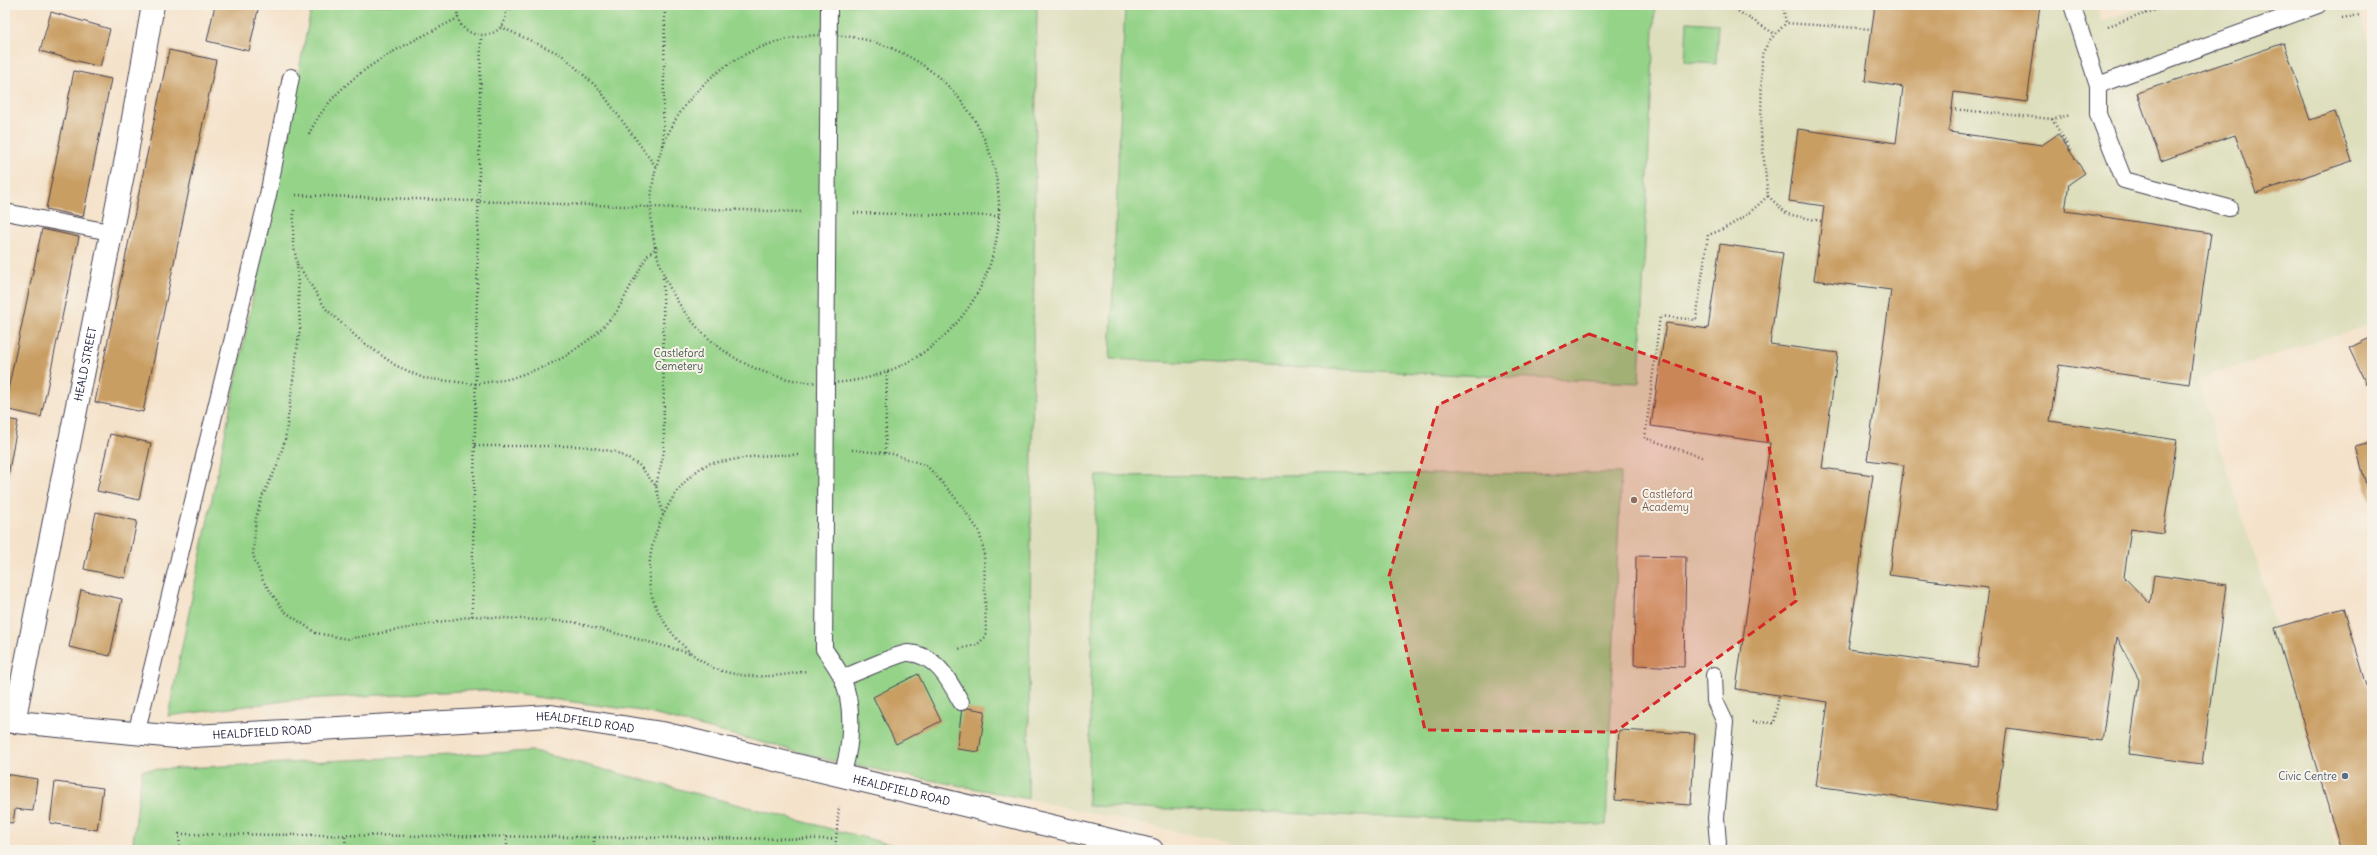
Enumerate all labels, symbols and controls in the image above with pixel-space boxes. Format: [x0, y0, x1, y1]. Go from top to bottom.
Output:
street label: HEALD STREET [71, 325, 99, 402]
park label: Castleford Cemetery [653, 346, 705, 373]
place label: Castleford Academy [1642, 487, 1694, 514]
marker: Castleford Academy [1629, 495, 1639, 505]
street label: HEALDFIELD ROAD [536, 709, 636, 736]
street label: HEALDFIELD ROAD [212, 722, 312, 742]
place label: Civic Centre [2278, 769, 2337, 783]
marker: Civic Centre [2340, 771, 2350, 781]
street label: HEALDFIELD ROAD [852, 772, 952, 809]

